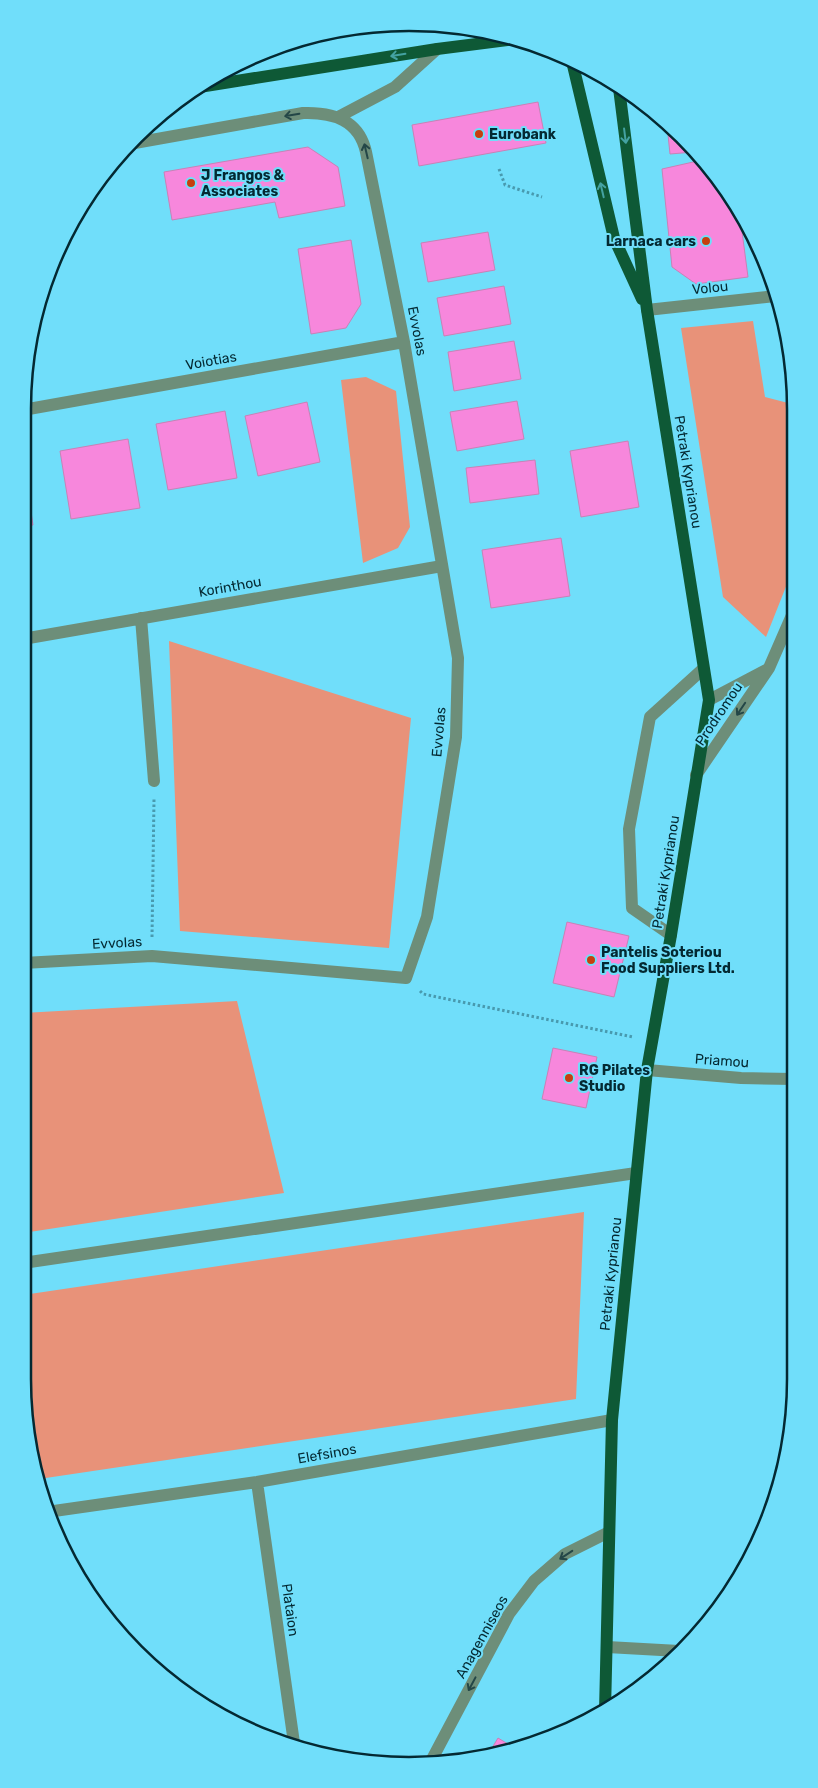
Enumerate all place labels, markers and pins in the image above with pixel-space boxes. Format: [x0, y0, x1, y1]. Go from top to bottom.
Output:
place label: Eurobank [489, 126, 557, 143]
marker: Eurobank [473, 128, 485, 140]
place label: J Frangos & Associates [201, 167, 285, 200]
marker: J Frangos & Associates [185, 177, 197, 189]
place label: Larnaca cars [606, 233, 696, 250]
marker: Larnaca cars [700, 235, 712, 247]
place label: Pantelis Soteriou Food Suppliers Ltd. [601, 944, 735, 977]
marker: Pantelis Soteriou Food Suppliers Ltd. [585, 954, 597, 966]
place label: RG Pilates Studio [579, 1062, 650, 1095]
marker: RG Pilates Studio [563, 1072, 575, 1084]

